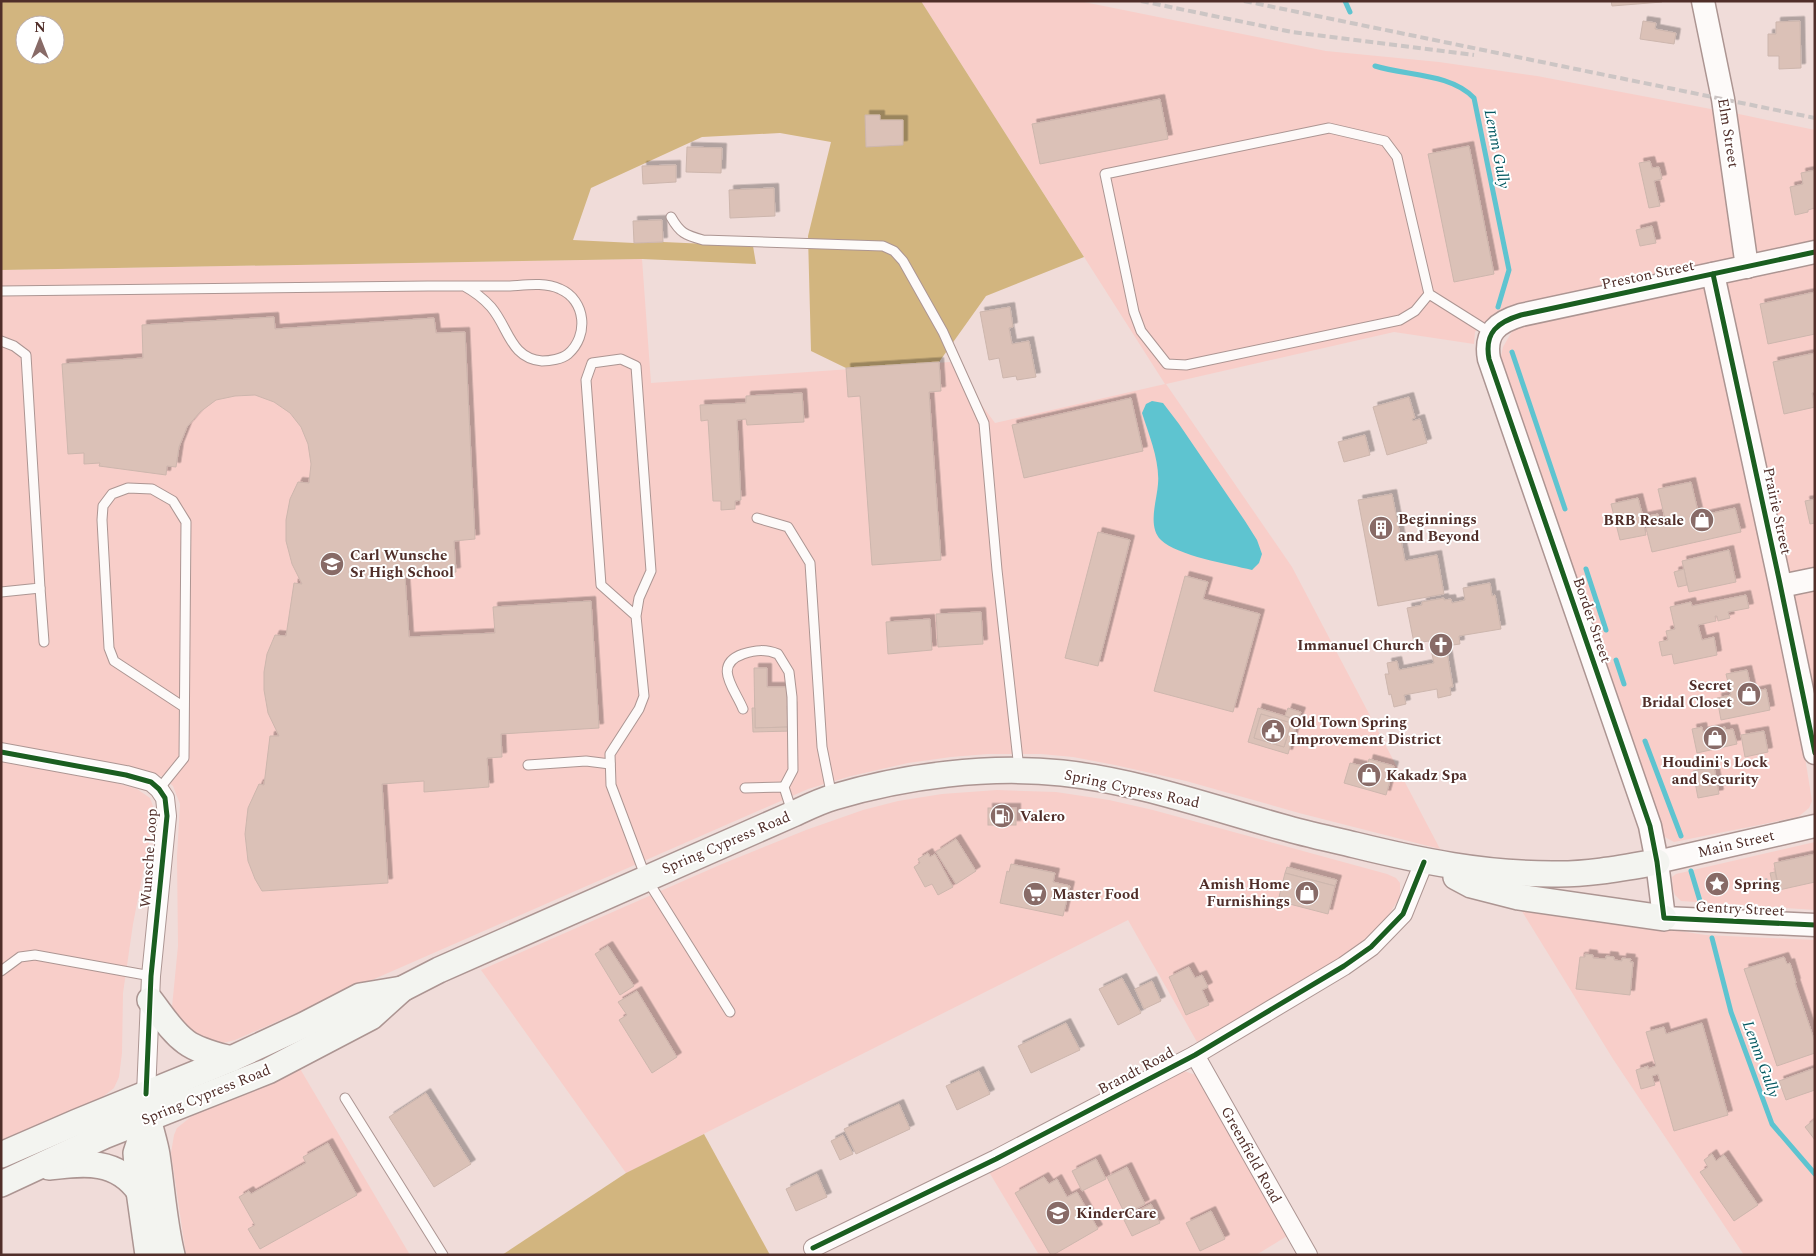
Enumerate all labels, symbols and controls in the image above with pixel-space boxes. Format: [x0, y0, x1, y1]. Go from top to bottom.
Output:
north arrow [15, 15, 65, 65]
text: N [34, 17, 46, 38]
street label: Elm Street [1711, 97, 1745, 169]
water label: Lemm Gully [1478, 107, 1516, 191]
street label: Preston Street [1600, 254, 1696, 296]
street label: Prairie Street [1757, 465, 1797, 557]
shop icon: BRB Resale [1689, 507, 1715, 533]
place label: Beginnings and Beyond [1398, 508, 1480, 548]
place label: BRB Resale [1603, 509, 1684, 532]
building icon: Beginnings and Beyond [1368, 515, 1394, 541]
place label: Carl Wunsche Sr High School [350, 544, 454, 584]
school or university icon: Carl Wunsche Sr High School [319, 551, 345, 577]
street label: Border Street [1567, 574, 1617, 666]
church icon: Immanuel Church [1428, 632, 1454, 658]
place label: Immanuel Church [1297, 634, 1424, 657]
place label: Secret Bridal Closet [1641, 674, 1732, 714]
shop icon: Secret Bridal Closet [1736, 681, 1762, 707]
place label: Old Town Spring Improvement District [1290, 711, 1441, 751]
public building icon: Old Town Spring Improvement District [1260, 718, 1286, 744]
shop icon: Houdini's Lock and Security [1702, 725, 1728, 751]
place label: Houdini's Lock and Security [1662, 751, 1768, 791]
shop icon: Kakadz Spa [1356, 762, 1382, 788]
street label: Spring Cypress Road [1062, 763, 1202, 815]
place label: Kakadz Spa [1386, 764, 1467, 787]
fuel station icon: Valero [989, 803, 1015, 829]
street label: Spring Cypress Road [658, 805, 794, 881]
place label: Valero [1020, 805, 1065, 828]
street label: Wunsche Loop [134, 808, 164, 908]
street label: Main Street [1695, 824, 1777, 864]
place icon: Spring [1704, 871, 1730, 897]
place label: Amish Home Furnishings [1199, 873, 1290, 913]
place label: Spring [1734, 873, 1780, 896]
shop icon: Amish Home Furnishings [1294, 880, 1320, 906]
supermarket icon: Master Food [1022, 881, 1048, 907]
place label: Master Food [1052, 883, 1139, 906]
street label: Gentry Street [1695, 895, 1785, 923]
water label: Lemm Gully [1736, 1017, 1786, 1101]
street label: Brandt Road [1094, 1041, 1178, 1101]
street label: Spring Cypress Road [138, 1059, 274, 1131]
street label: Greenfield Road [1215, 1102, 1287, 1208]
school or university icon: KinderCare [1045, 1200, 1071, 1226]
place label: KinderCare [1076, 1202, 1157, 1225]

